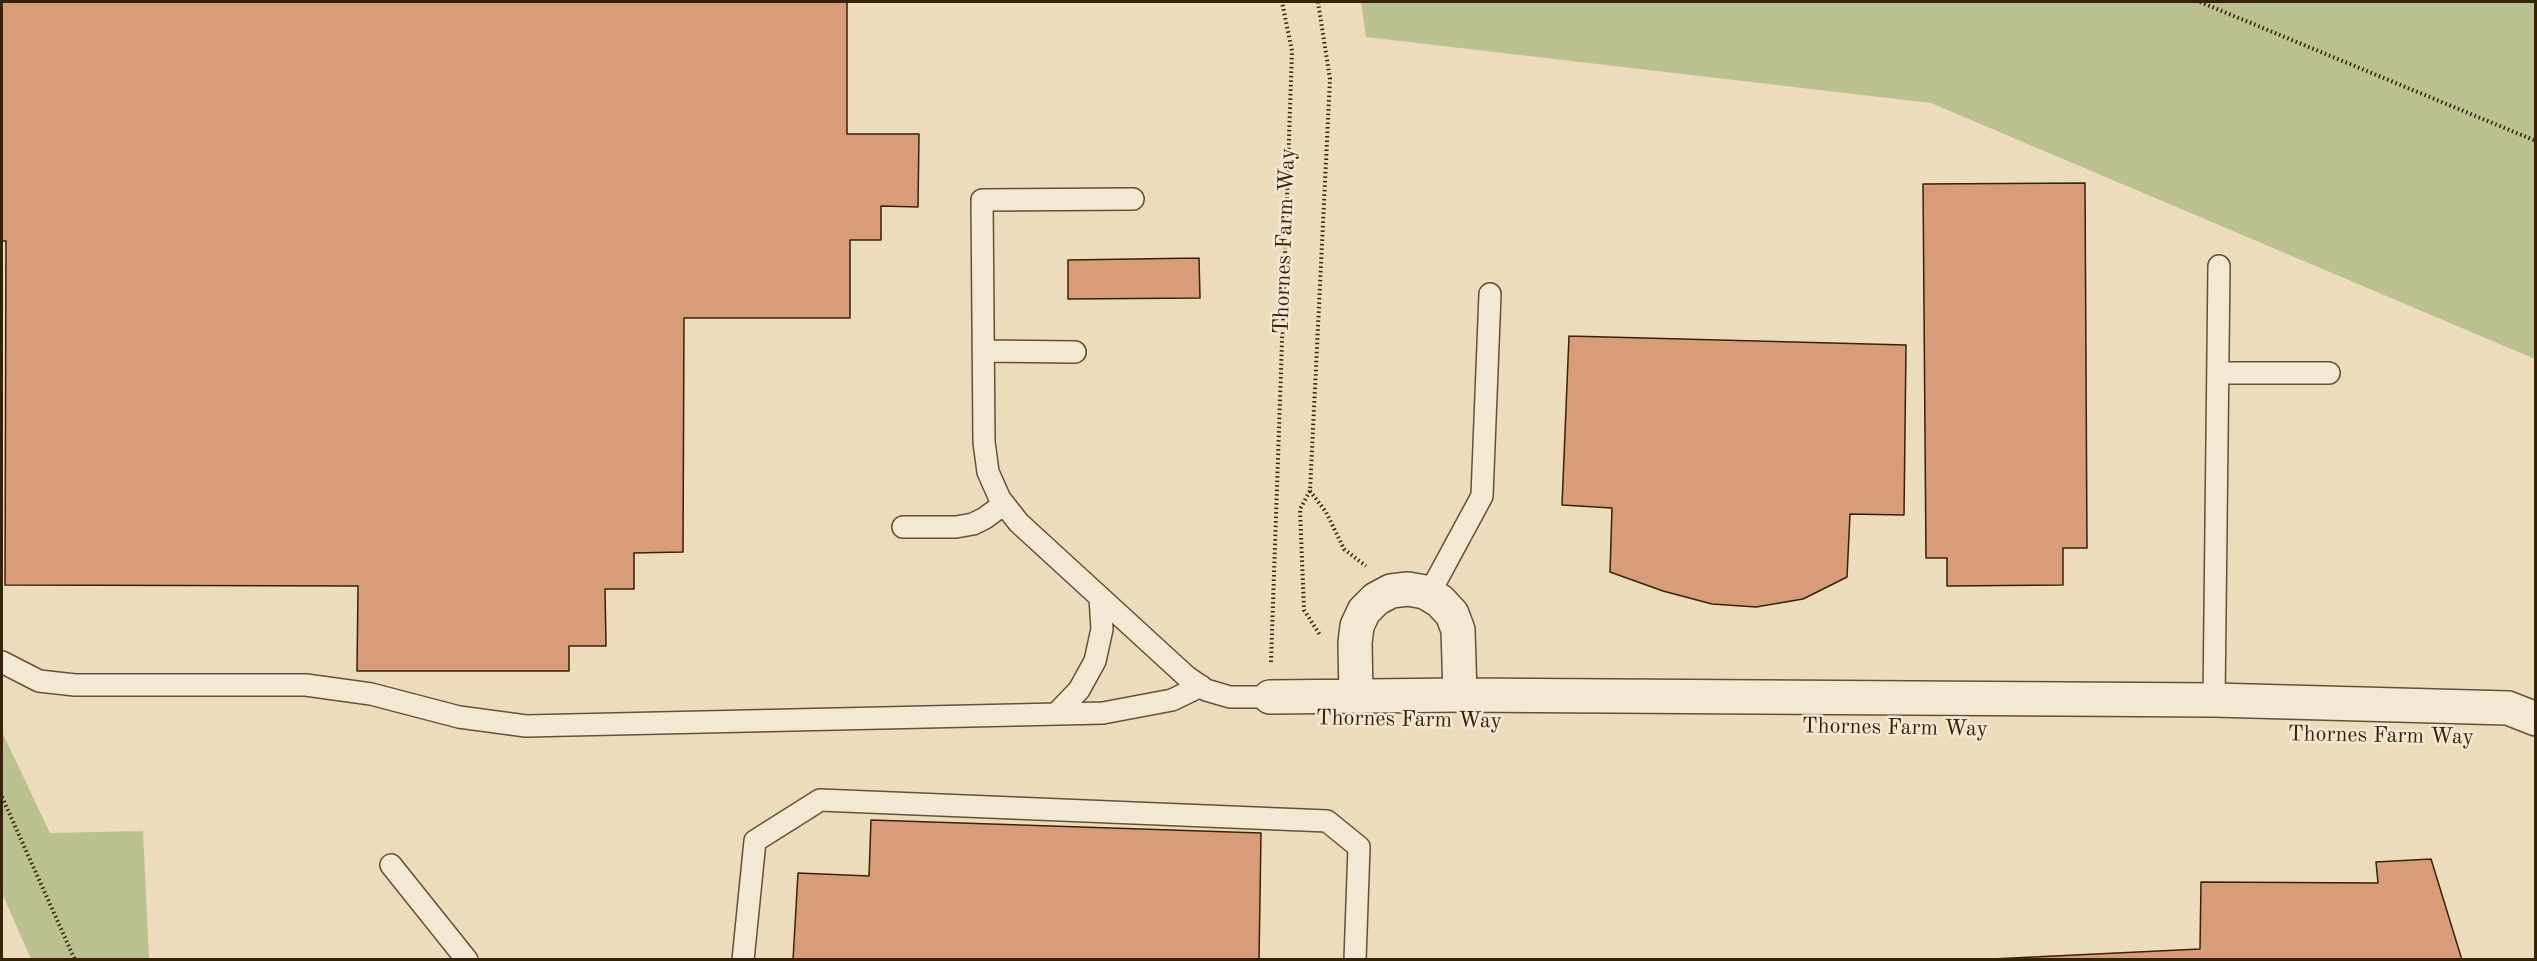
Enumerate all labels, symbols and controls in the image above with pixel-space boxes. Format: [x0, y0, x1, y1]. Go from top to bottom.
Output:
street label: Thornes Farm Way [1269, 147, 1301, 335]
street label: Thornes Farm Way [1316, 705, 1502, 735]
street label: Thornes Farm Way [1802, 713, 1988, 743]
street label: Thornes Farm Way [2288, 721, 2474, 751]

